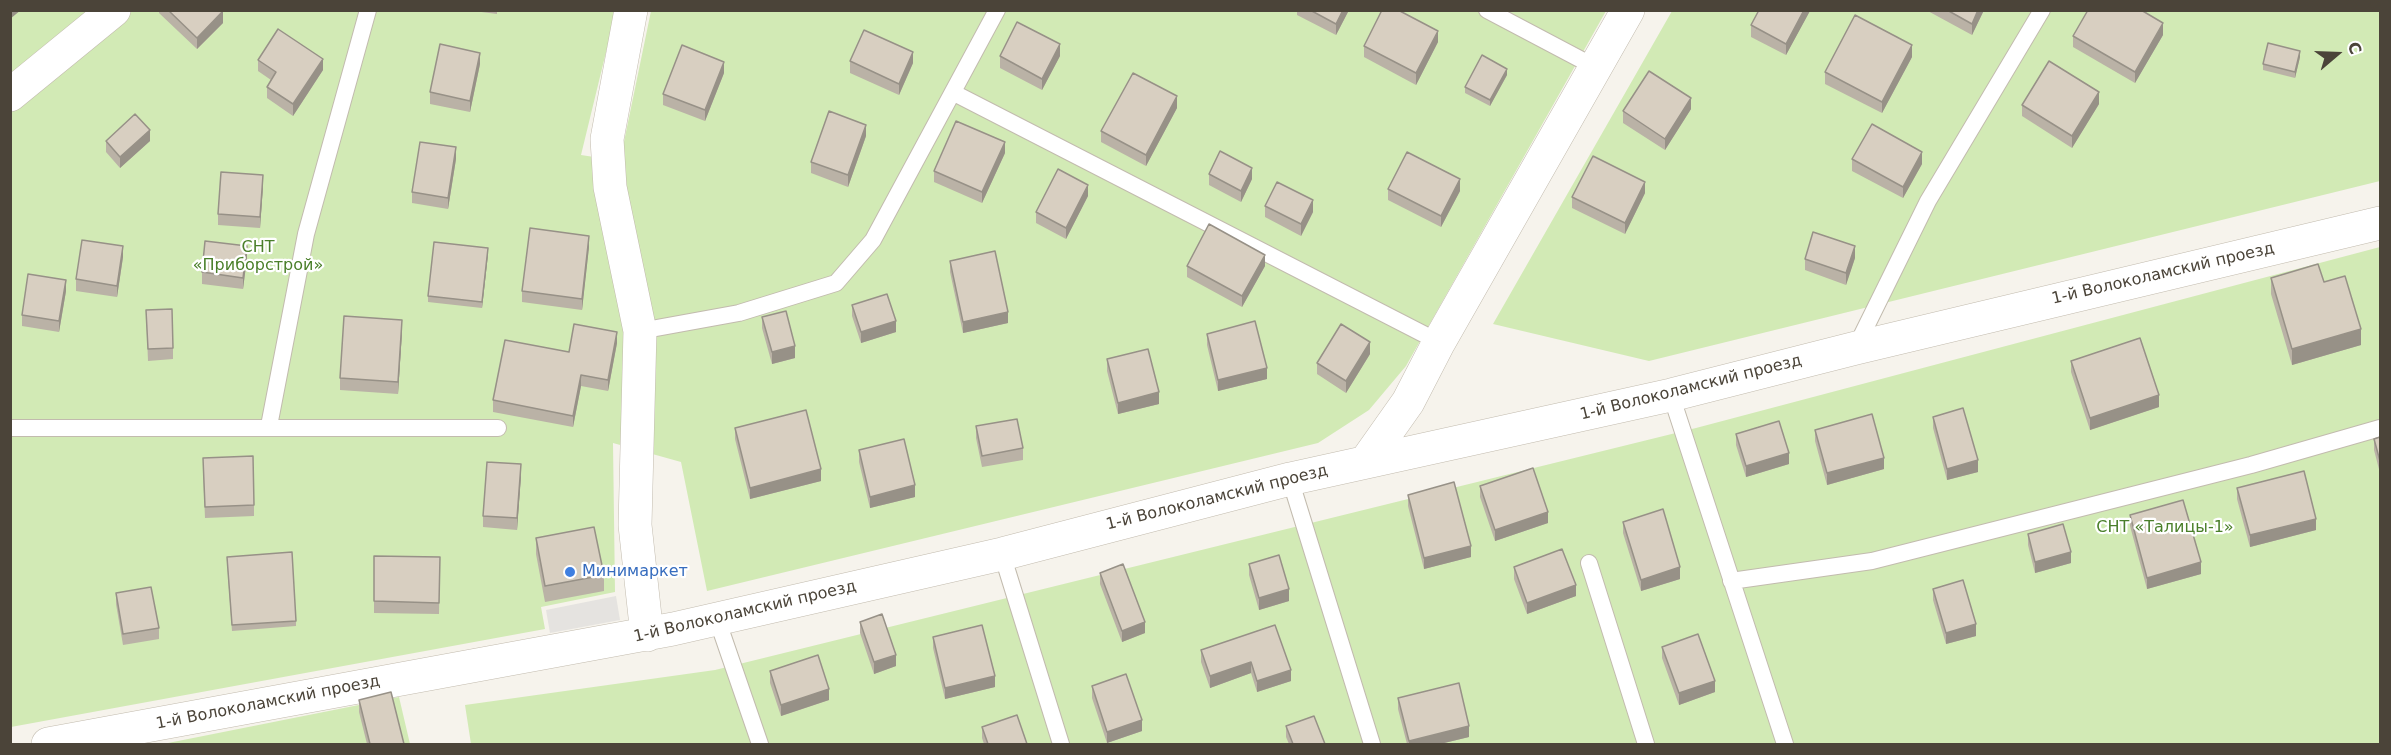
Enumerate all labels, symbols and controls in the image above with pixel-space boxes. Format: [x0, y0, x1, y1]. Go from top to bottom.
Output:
north arrow [2307, 24, 2367, 84]
text: С [2344, 39, 2365, 57]
park label: СНТ «Приборстрой» [193, 238, 323, 276]
street label: 1-й Волоколамский проезд [2050, 239, 2276, 309]
street label: 1-й Волоколамский проезд [1578, 351, 1804, 425]
street label: 1-й Волоколамский проезд [1104, 461, 1330, 535]
park label: СНТ «Талицы-1» [2096, 518, 2234, 538]
place label: Минимаркет [582, 562, 688, 582]
marker: Минимаркет [563, 565, 577, 579]
street label: 1-й Волоколамский проезд [632, 577, 858, 647]
street label: 1-й Волоколамский проезд [154, 672, 382, 734]

